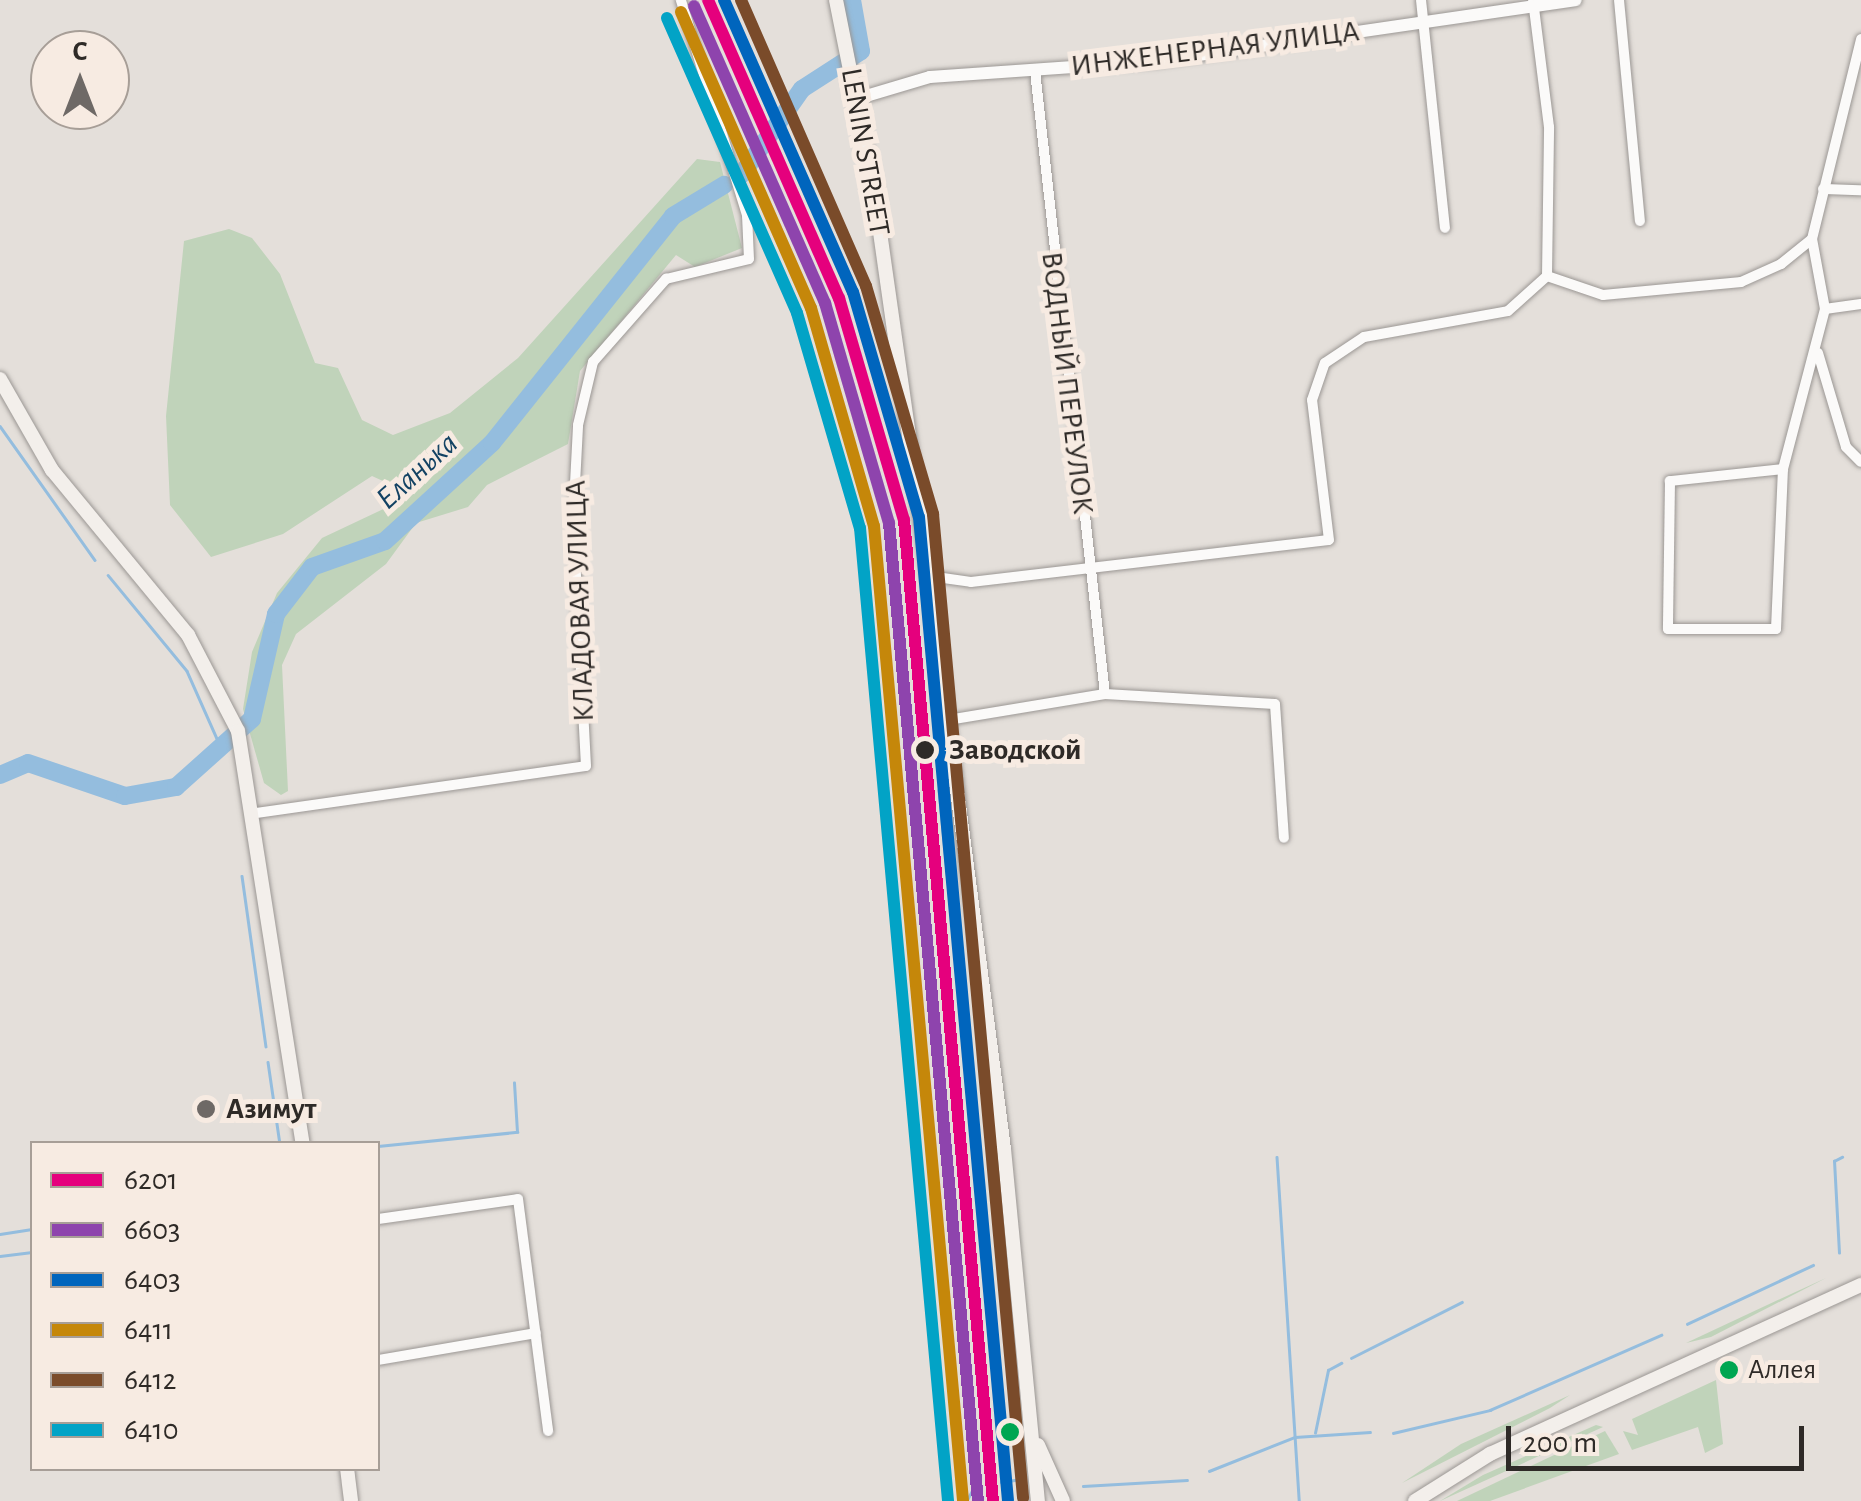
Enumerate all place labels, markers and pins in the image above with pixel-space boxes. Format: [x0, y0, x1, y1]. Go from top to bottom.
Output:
place label: Заводской [949, 732, 1082, 768]
marker: Заводской [910, 735, 940, 765]
place label: Азимут [226, 1091, 317, 1127]
marker: Азимут [195, 1098, 217, 1120]
place label: Аллея [1748, 1353, 1816, 1387]
marker: Аллея [1719, 1360, 1739, 1380]
unlabelled marker [1000, 1422, 1020, 1442]

